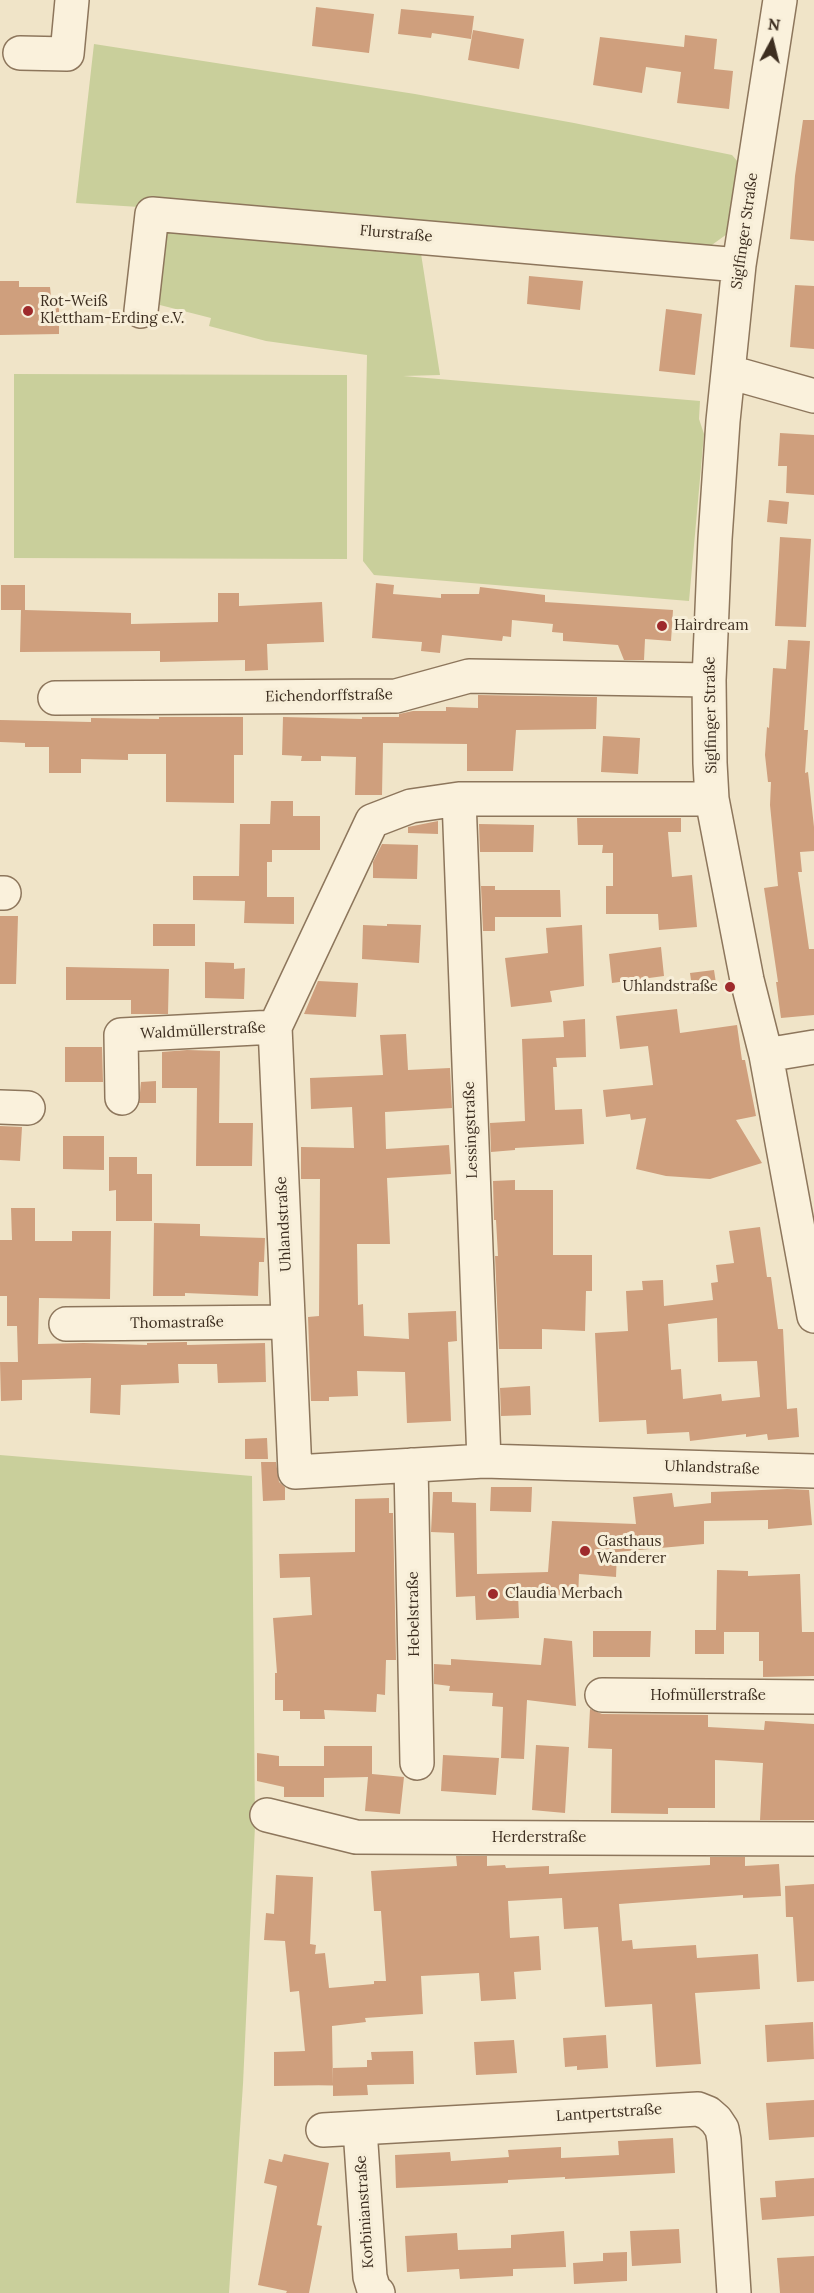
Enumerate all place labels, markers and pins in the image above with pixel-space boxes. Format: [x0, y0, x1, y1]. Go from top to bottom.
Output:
place label: Rot-Weiß Klettham-Erding e.V. [40, 293, 184, 328]
marker: Rot-Weiß Klettham-Erding e.V. [21, 304, 35, 318]
place label: Hairdream [674, 617, 749, 635]
marker: Hairdream [655, 619, 669, 633]
place label: Uhlandstraße [623, 978, 718, 996]
marker: Uhlandstraße [723, 980, 737, 994]
place label: Gasthaus Wanderer [597, 1533, 666, 1568]
marker: Gasthaus Wanderer [578, 1544, 592, 1558]
place label: Claudia Merbach [505, 1585, 623, 1603]
marker: Claudia Merbach [486, 1587, 500, 1601]

